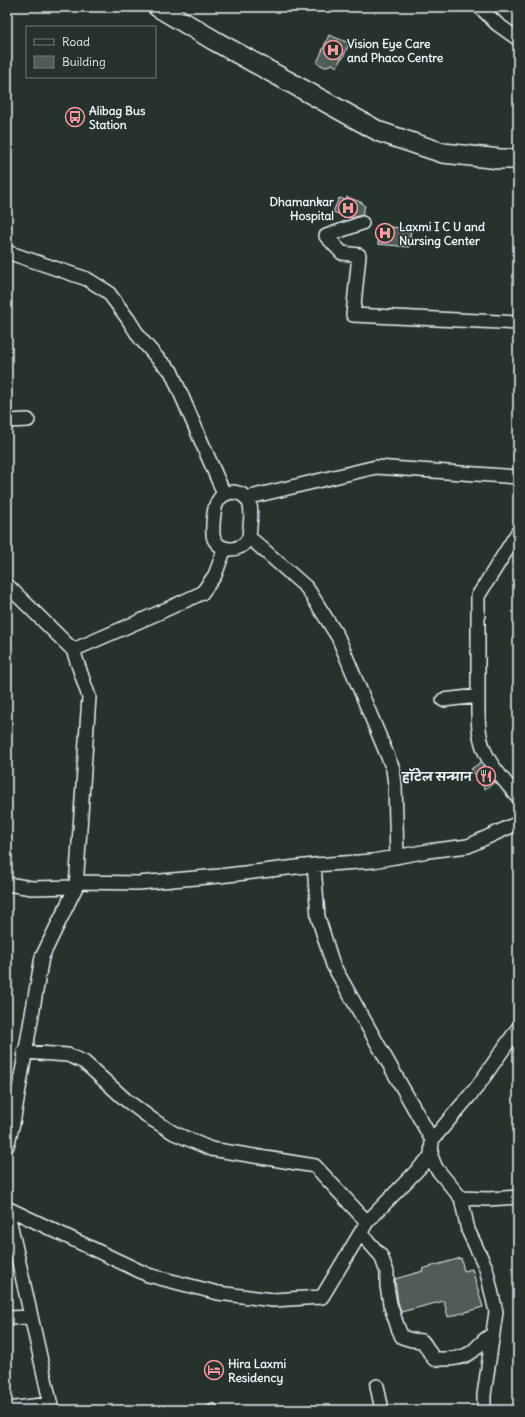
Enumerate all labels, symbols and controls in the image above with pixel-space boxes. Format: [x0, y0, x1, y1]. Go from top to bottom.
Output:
legend [26, 26, 156, 78]
text: Road [62, 34, 90, 49]
place label: Vision Eye Care and Phaco Centre [347, 36, 444, 65]
hospital icon: Vision Eye Care and Phaco Centre [322, 39, 344, 61]
text: Building [62, 54, 106, 69]
place label: Alibag Bus Station [89, 103, 146, 132]
bus stop icon: Alibag Bus Station [64, 106, 86, 128]
place label: Dhamankar Hospital [270, 194, 334, 224]
hospital icon: Dhamankar Hospital [337, 197, 359, 219]
place label: Laxmi I C U and Nursing Center [399, 219, 485, 249]
hospital icon: Laxmi I C U and Nursing Center [374, 222, 396, 244]
restaurant icon: हॉटेल सन्मान [475, 765, 497, 787]
place label: हॉटेल सन्मान [401, 767, 473, 784]
place label: Hira Laxmi Residency [228, 1356, 287, 1386]
hotel icon: Hira Laxmi Residency [203, 1359, 225, 1381]

